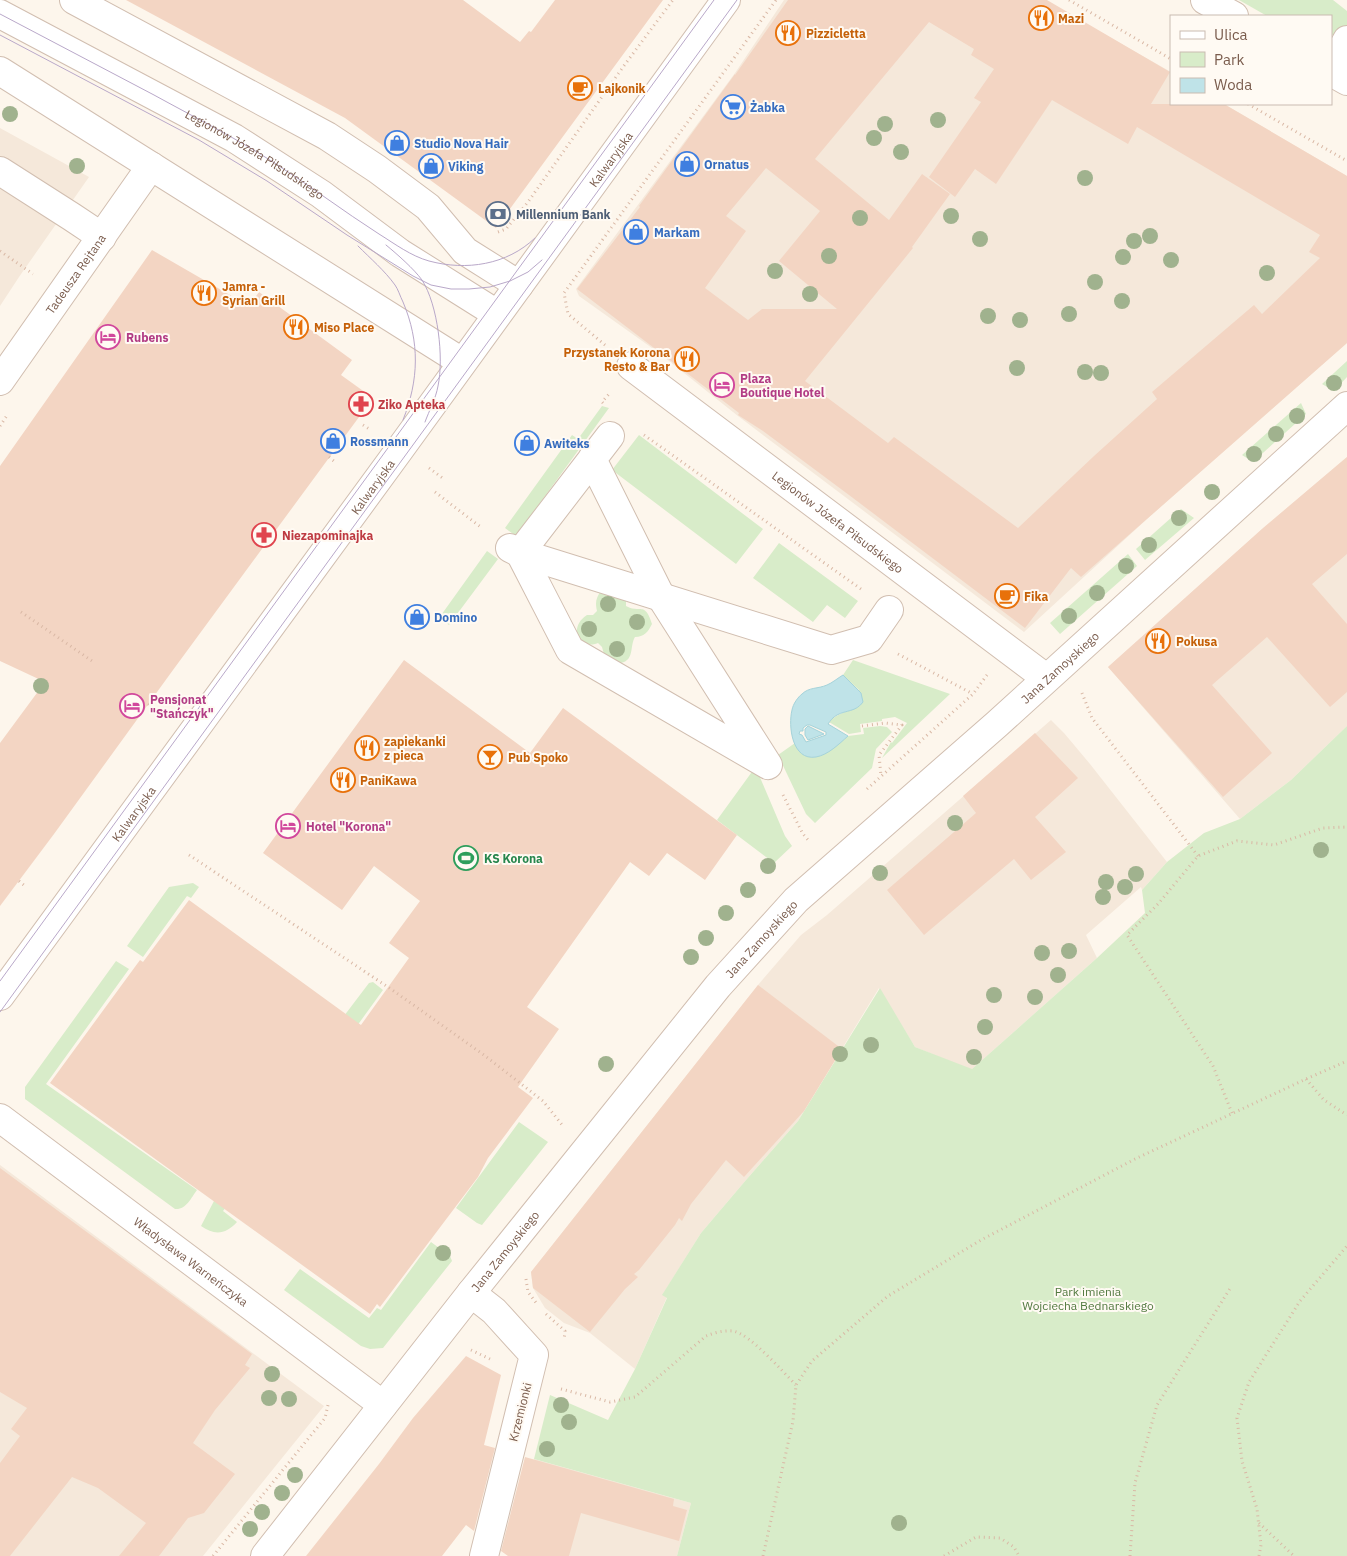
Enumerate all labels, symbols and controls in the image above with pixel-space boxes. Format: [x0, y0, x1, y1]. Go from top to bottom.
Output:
restaurant icon: Mazi [1028, 5, 1054, 31]
place label: Mazi [1058, 11, 1084, 26]
legend [1170, 15, 1332, 105]
restaurant icon: Pizzicletta [775, 20, 801, 46]
text: Ulica [1214, 25, 1248, 44]
place label: Pizzicletta [806, 26, 866, 41]
text: Park [1214, 50, 1244, 69]
cafe icon: Lajkonik [567, 75, 593, 101]
text: Woda [1214, 75, 1252, 94]
place label: Lajkonik [598, 81, 646, 96]
supermarket icon: Żabka [720, 94, 746, 120]
place label: Żabka [750, 100, 785, 115]
street label: Legionów Józefa Piłsudskiego [183, 106, 328, 202]
street label: Kalwaryjska [585, 128, 636, 190]
shop icon: Studio Nova Hair [384, 130, 410, 156]
place label: Studio Nova Hair [414, 136, 509, 151]
shop icon: Ornatus [674, 151, 700, 177]
shop icon: Viking [418, 153, 444, 179]
place label: Ornatus [704, 157, 749, 172]
place label: Viking [448, 159, 484, 174]
bank icon: Millennium Bank [485, 201, 511, 227]
place label: Millennium Bank [516, 207, 611, 222]
shop icon: Markam [623, 219, 649, 245]
place label: Markam [654, 225, 700, 240]
street label: Tadeusza Rejtana [42, 230, 109, 317]
place label: Jamra - Syrian Grill [222, 279, 285, 308]
restaurant icon: Jamra - Syrian Grill [191, 280, 217, 306]
restaurant icon: Miso Place [283, 314, 309, 340]
place label: Miso Place [314, 320, 374, 335]
hotel icon: Rubens [95, 324, 121, 350]
place label: Rubens [126, 330, 168, 345]
place label: Przystanek Korona Resto & Bar [563, 345, 670, 374]
restaurant icon: Przystanek Korona Resto & Bar [674, 346, 700, 372]
place label: Plaza Boutique Hotel [740, 371, 825, 400]
hotel icon: Plaza Boutique Hotel [709, 372, 735, 398]
pharmacy icon: Ziko Apteka [348, 391, 374, 417]
place label: Ziko Apteka [378, 397, 446, 412]
shop icon: Rossmann [320, 428, 346, 454]
shop icon: Awiteks [514, 430, 540, 456]
place label: Rossmann [350, 434, 409, 449]
place label: Awiteks [544, 436, 590, 451]
street label: Kalwaryjska [347, 456, 398, 517]
street label: Legionów Józefa Piłsudskiego [769, 467, 907, 576]
pharmacy icon: Niezapominajka [251, 522, 277, 548]
place label: Niezapominajka [282, 528, 373, 543]
cafe icon: Fika [994, 583, 1020, 609]
place label: Fika [1024, 589, 1048, 604]
shop icon: Domino [404, 604, 430, 630]
place label: Domino [434, 610, 477, 625]
street label: Jana Zamoyskiego [1018, 628, 1102, 706]
restaurant icon: Pokusa [1145, 628, 1171, 654]
place label: Pokusa [1176, 634, 1217, 649]
place label: Pensjonat "Stańczyk" [150, 692, 214, 721]
hotel icon: Pensjonat "Stańczyk" [119, 693, 145, 719]
place label: zapiekanki z pieca [384, 734, 446, 763]
restaurant icon: zapiekanki z pieca [354, 735, 380, 761]
bar icon: Pub Spoko [477, 744, 503, 770]
place label: Pub Spoko [508, 750, 568, 765]
restaurant icon: PaniKawa [330, 767, 356, 793]
place label: PaniKawa [360, 773, 417, 788]
street label: Kalwaryjska [108, 783, 159, 844]
hotel icon: Hotel "Korona" [275, 813, 301, 839]
place label: Hotel "Korona" [306, 819, 391, 834]
sports icon: KS Korona [453, 845, 479, 871]
place label: KS Korona [484, 851, 543, 866]
street label: Jana Zamoyskiego [722, 896, 800, 981]
street label: Jana Zamoyskiego [468, 1207, 542, 1295]
street label: Władysława Warneńczyka [131, 1214, 252, 1309]
park label: Park imienia Wojciecha Bednarskiego [1022, 1284, 1154, 1313]
street label: Krzemionki [505, 1381, 535, 1443]

